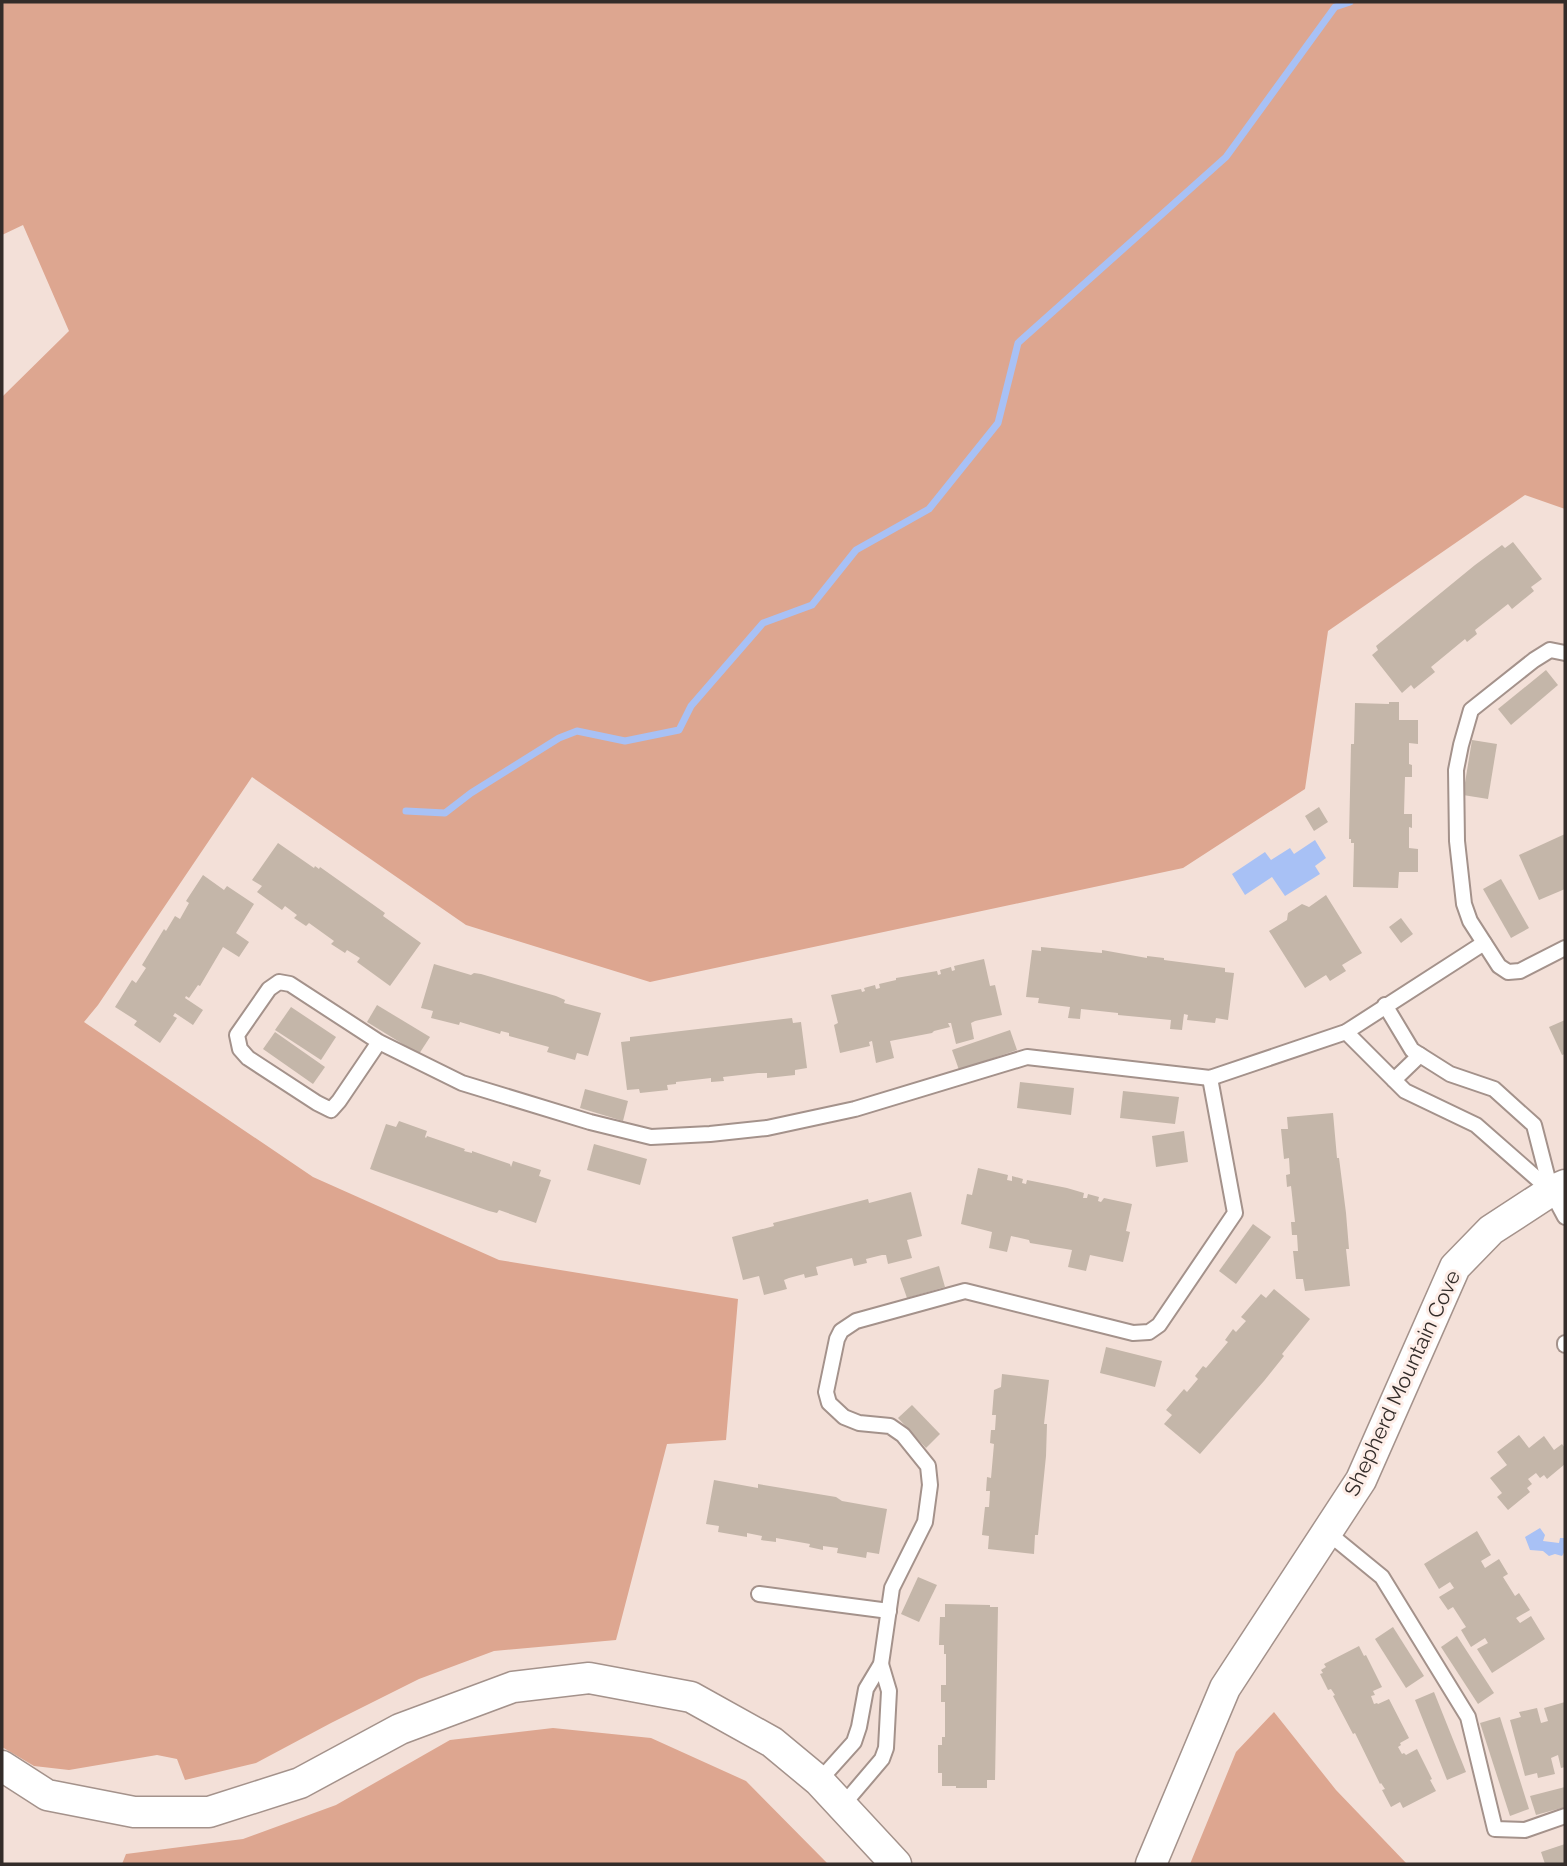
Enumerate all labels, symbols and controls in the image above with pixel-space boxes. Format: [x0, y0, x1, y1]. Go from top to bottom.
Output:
street label: Shepherd Mountain Cove [1339, 1266, 1465, 1500]

